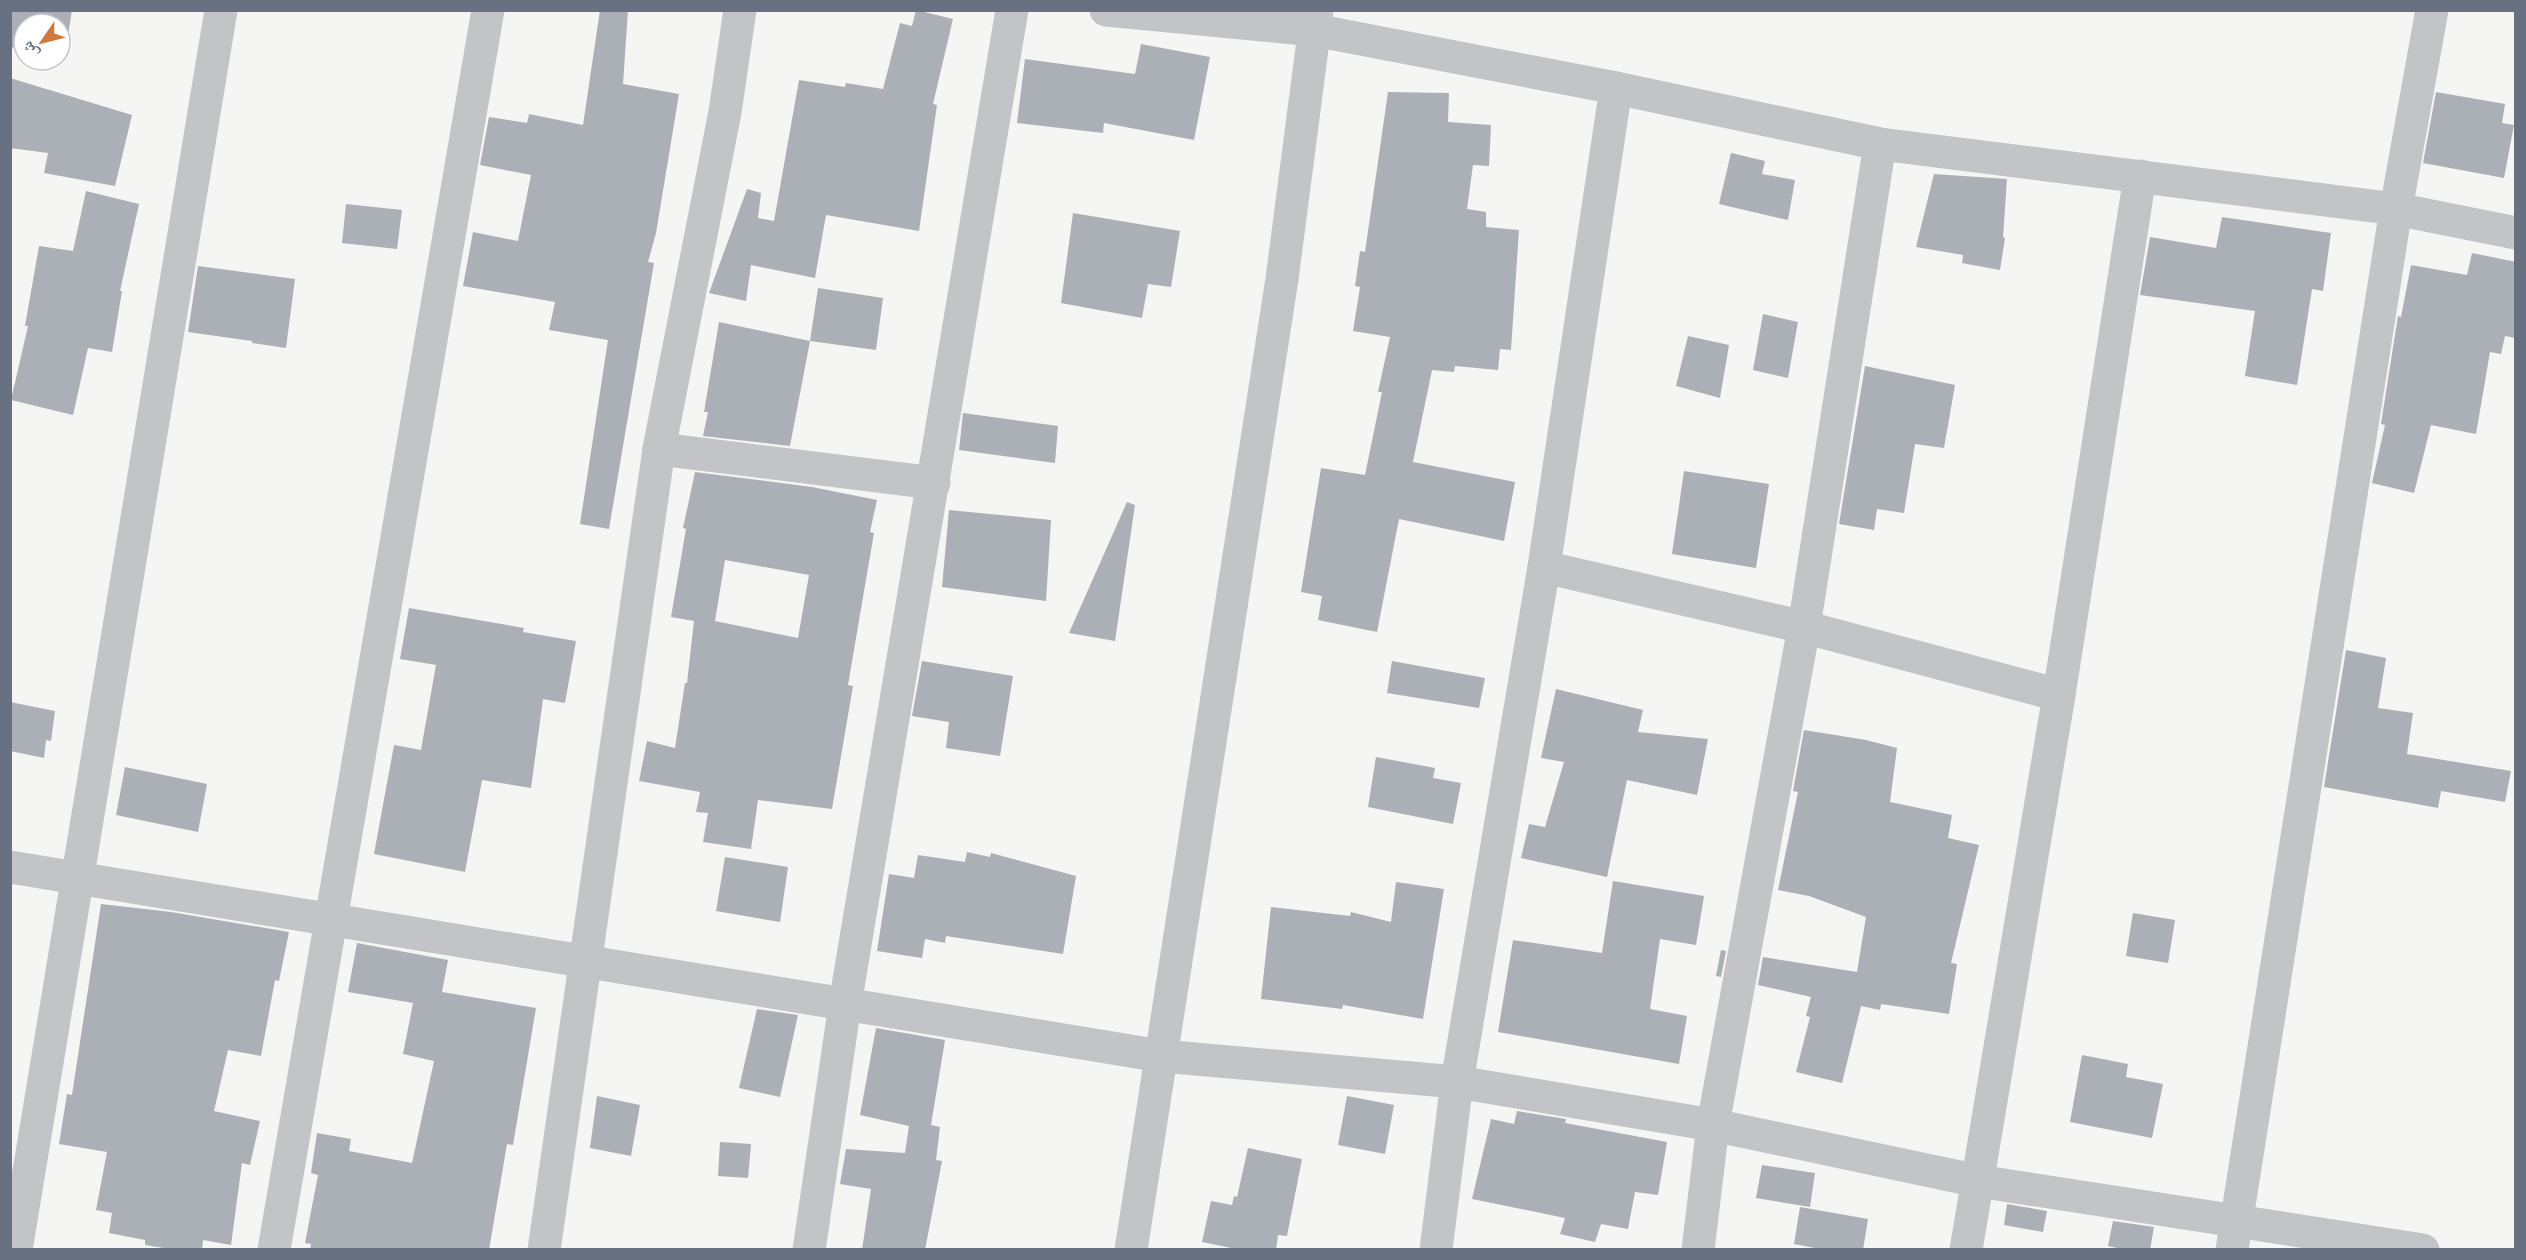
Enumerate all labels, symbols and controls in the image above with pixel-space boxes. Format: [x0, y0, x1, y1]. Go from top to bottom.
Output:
north arrow [12, 12, 72, 72]
text: ش [17, 38, 43, 63]

